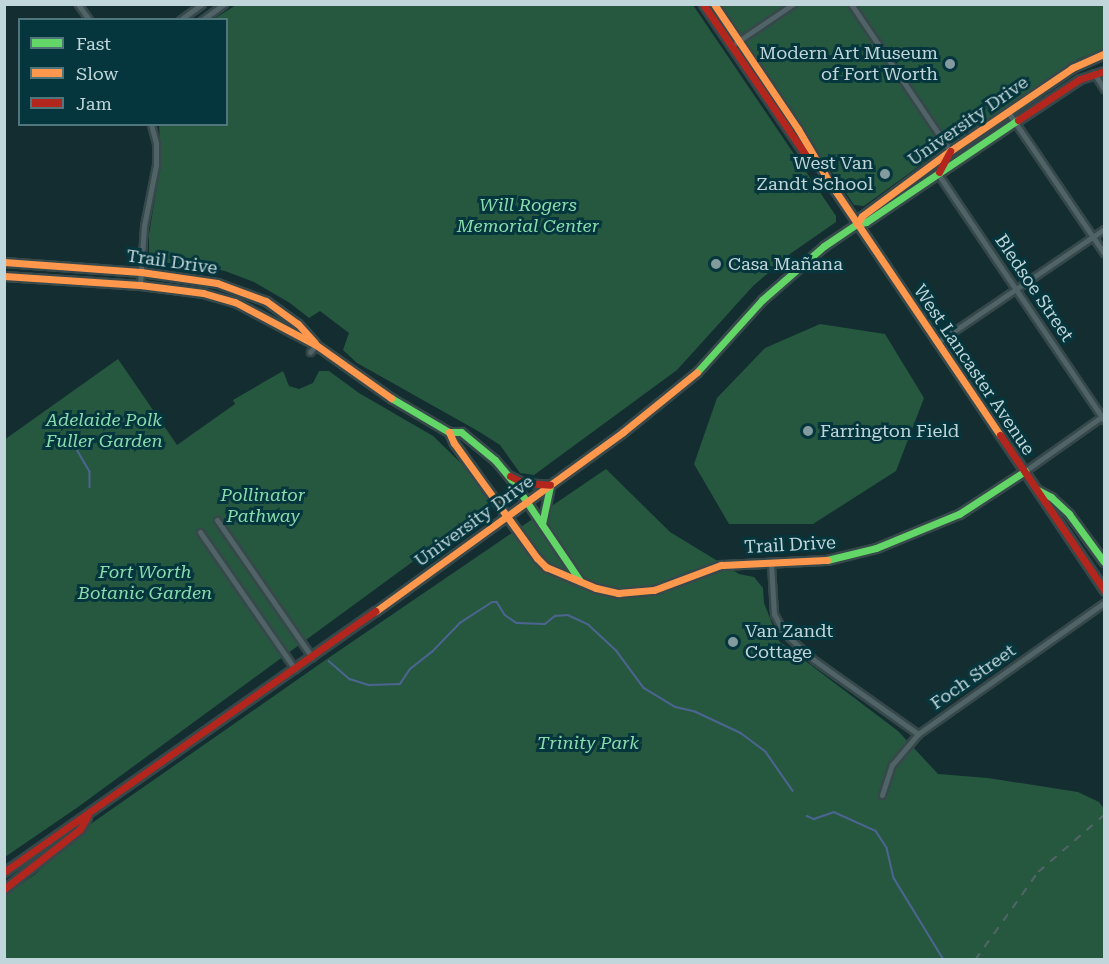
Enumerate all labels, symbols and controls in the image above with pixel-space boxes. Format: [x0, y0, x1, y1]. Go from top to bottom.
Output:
legend [18, 18, 228, 126]
text: Fast [76, 33, 111, 54]
place label: Modern Art Museum of Fort Worth [759, 43, 938, 86]
marker: Modern Art Museum of Fort Worth [943, 57, 957, 71]
text: Slow [76, 63, 118, 84]
street label: University Drive [904, 71, 1032, 171]
text: Jam [76, 93, 112, 114]
place label: West Van Zandt School [757, 153, 873, 195]
marker: West Van Zandt School [878, 167, 892, 181]
park label: Will Rogers Memorial Center [457, 195, 599, 238]
street label: Bledsoe Street [990, 230, 1078, 346]
street label: Trail Drive [125, 245, 219, 279]
place label: Casa Mañana [728, 253, 843, 275]
marker: Casa Mañana [709, 257, 723, 271]
street label: West Lancaster Avenue [909, 281, 1039, 459]
park label: Adelaide Polk Fuller Garden [45, 410, 163, 452]
place label: Farrington Field [820, 420, 959, 442]
marker: Farrington Field [801, 424, 815, 438]
street label: University Drive [410, 470, 538, 572]
park label: Pollinator Pathway [221, 485, 305, 528]
street label: Trail Drive [744, 532, 836, 558]
park label: Fort Worth Botanic Garden [78, 562, 212, 604]
place label: Van Zandt Cottage [745, 621, 833, 664]
marker: Van Zandt Cottage [726, 635, 740, 649]
street label: Foch Street [926, 640, 1020, 714]
park label: Trinity Park [537, 732, 639, 754]

